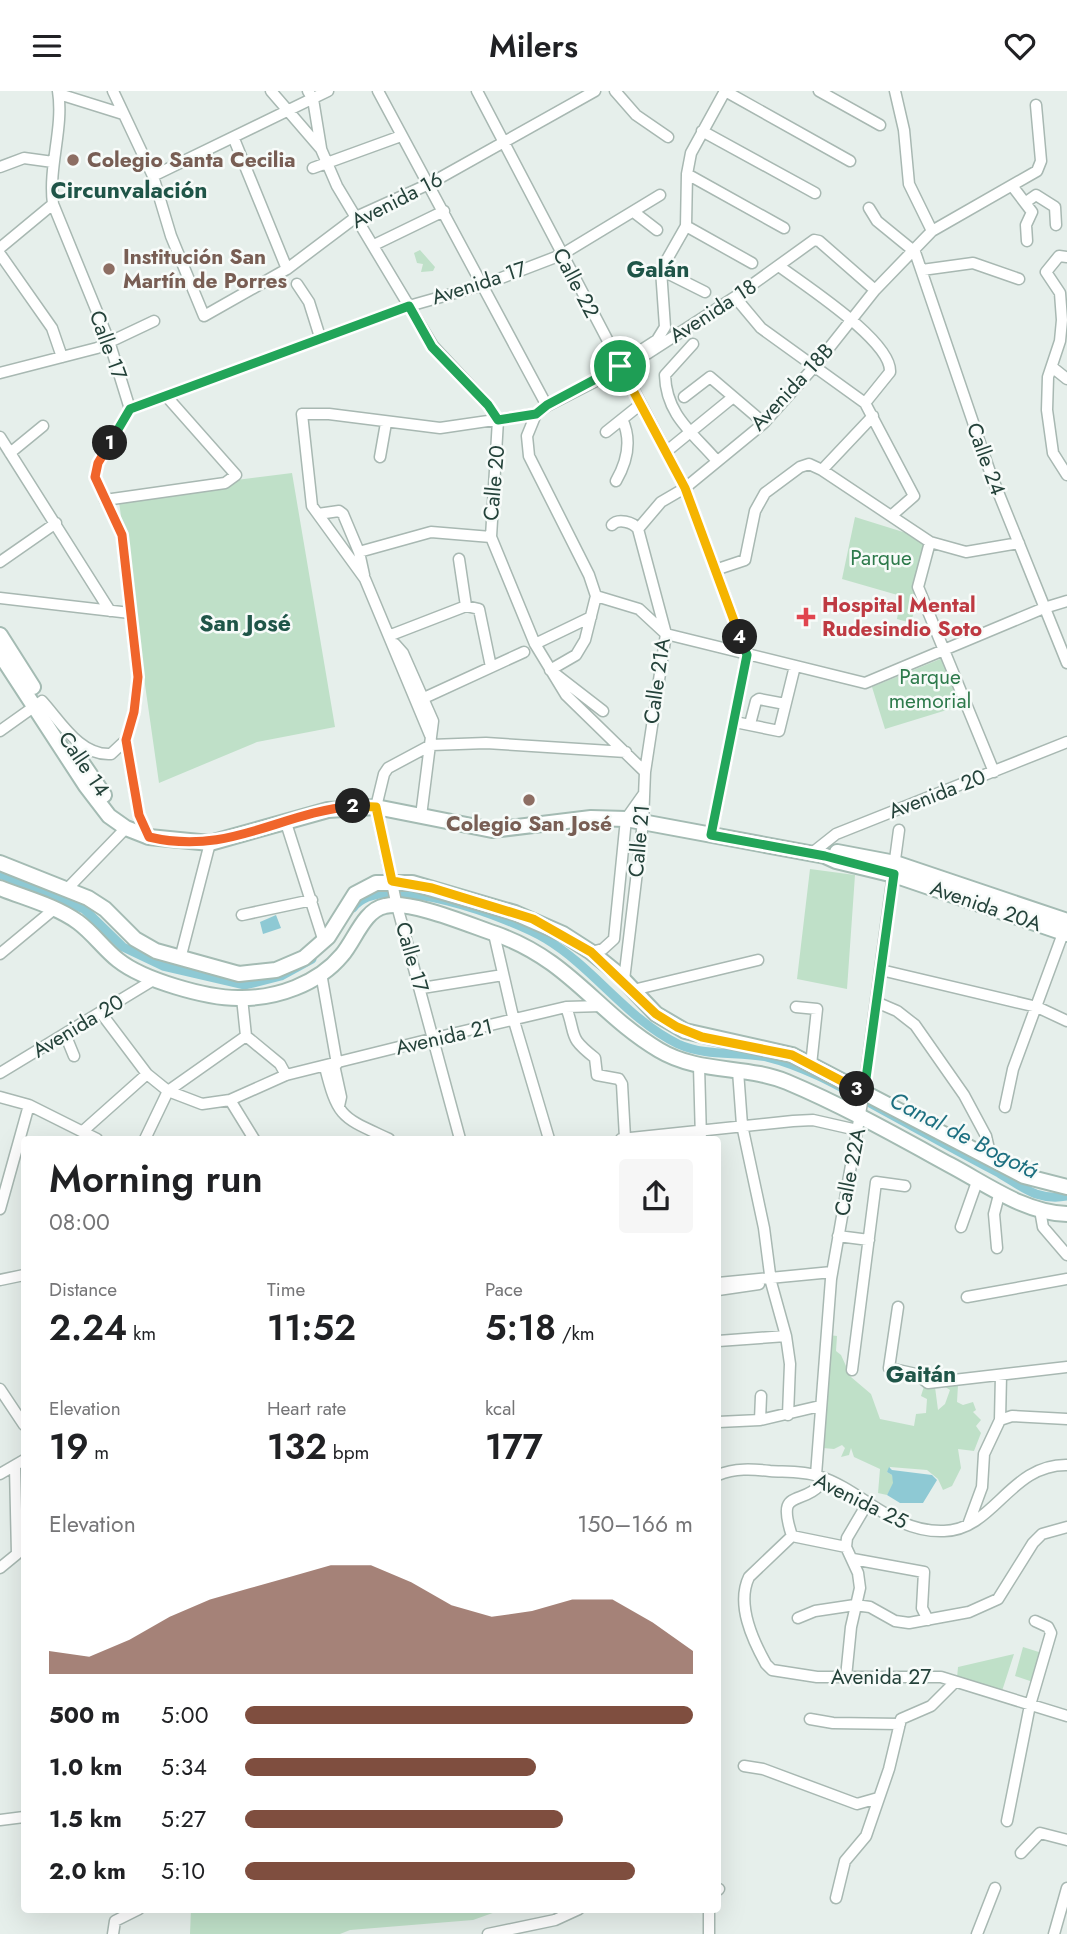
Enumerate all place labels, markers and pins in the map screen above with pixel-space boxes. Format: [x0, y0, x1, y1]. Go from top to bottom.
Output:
place label: Colegio Santa Cecilia [87, 145, 296, 175]
marker: Colegio Santa Cecilia [65, 152, 81, 168]
place label: Institución San Martín de Porres [123, 242, 288, 296]
marker: Institución San Martín de Porres [101, 261, 117, 277]
pin [590, 336, 650, 396]
pin: 1 [92, 425, 128, 461]
place label: Hospital Mental Rudesindio Soto [822, 590, 982, 644]
marker: Hospital Mental Rudesindio Soto [796, 607, 816, 627]
pin: 4 [722, 619, 758, 655]
pin: 2 [336, 789, 370, 823]
marker: Colegio San José [521, 792, 537, 808]
place label: Colegio San José [446, 809, 612, 839]
pin: 3 [840, 1072, 874, 1107]

